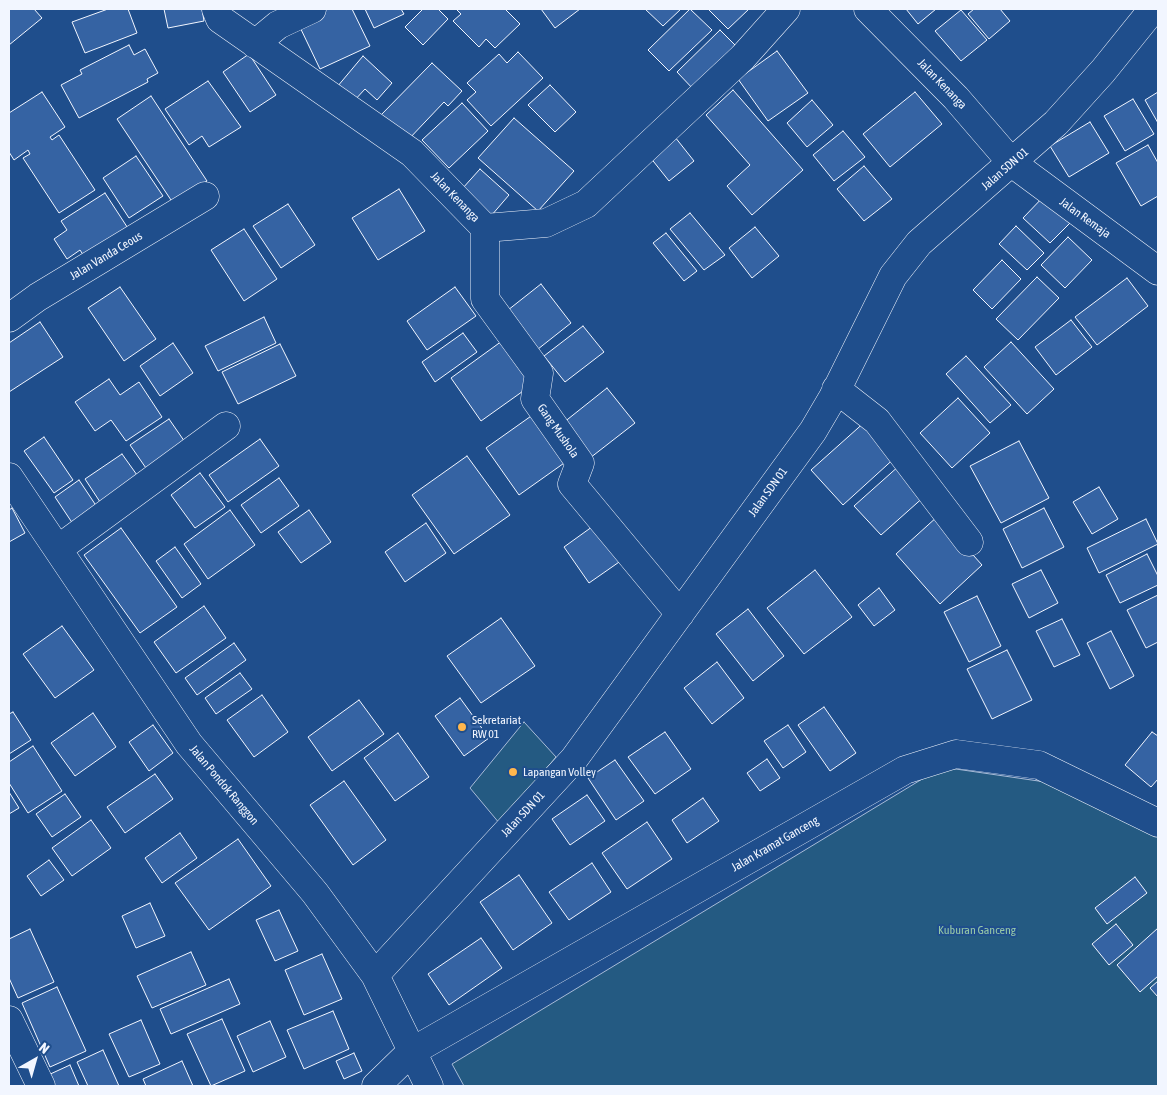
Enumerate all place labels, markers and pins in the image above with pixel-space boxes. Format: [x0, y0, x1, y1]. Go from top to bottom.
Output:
place label: Sekretariat RW 01 [472, 713, 521, 741]
marker: Sekretariat RW 01 [456, 721, 468, 733]
place label: Lapangan Volley [523, 765, 596, 779]
marker: Lapangan Volley [507, 766, 519, 778]

